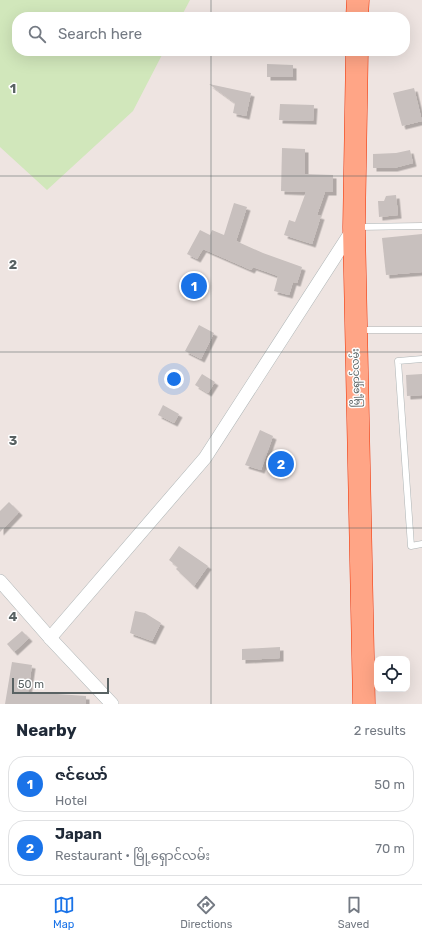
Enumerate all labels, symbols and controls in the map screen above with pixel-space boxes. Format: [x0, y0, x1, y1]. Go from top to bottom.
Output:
search box [12, 12, 410, 56]
icon: search [26, 23, 48, 45]
text: Search here [58, 25, 142, 43]
text: 1 [10, 81, 16, 96]
text: 2 [9, 257, 17, 272]
pin: 1 [181, 271, 207, 301]
street label: မြို့ရှောင်လမ်း [347, 348, 365, 408]
your location [164, 369, 184, 389]
text: 3 [9, 433, 18, 448]
pin: 2 [268, 449, 294, 479]
text: 4 [9, 609, 18, 624]
map controls [374, 656, 410, 692]
button: locate [374, 656, 410, 692]
scale bar [12, 676, 109, 695]
text: 50 m [18, 678, 44, 691]
text: Nearby [16, 720, 77, 740]
text: 2 results [354, 723, 406, 738]
text: ဇင်ယော် [55, 766, 108, 784]
text: 1 [27, 777, 33, 792]
text: 50 m [374, 777, 405, 792]
text: Hotel [55, 793, 87, 808]
text: Japan [55, 825, 102, 843]
text: 2 [26, 841, 34, 856]
text: 70 m [375, 841, 405, 856]
text: Restaurant · မြို့ရှောင်လမ်း [55, 848, 210, 863]
tab: Map [53, 894, 75, 931]
tab: Directions [180, 894, 232, 931]
tab: Saved [338, 894, 369, 931]

